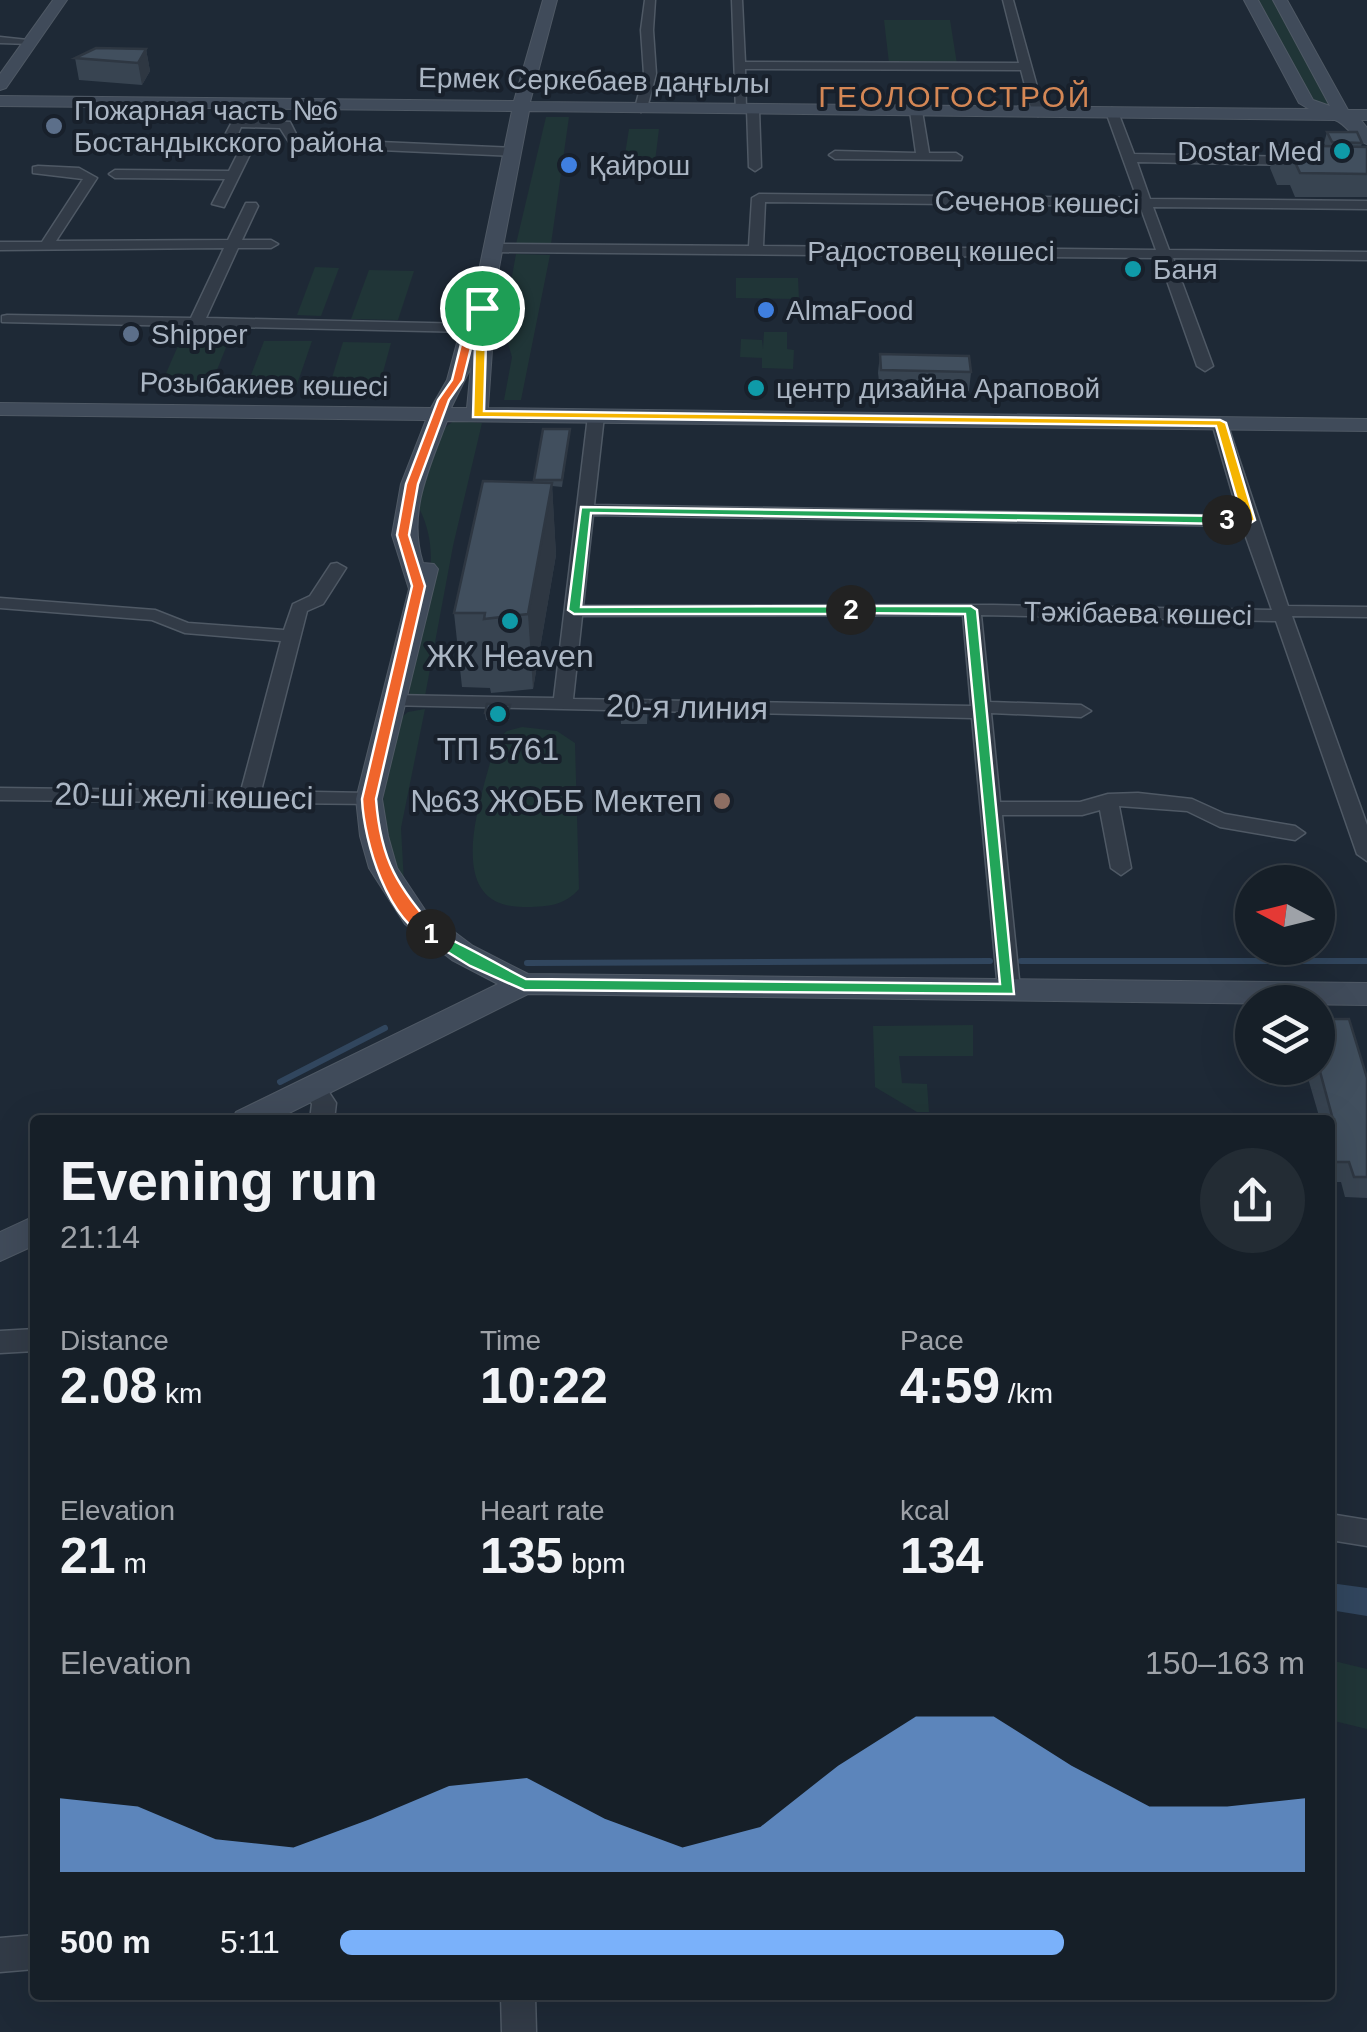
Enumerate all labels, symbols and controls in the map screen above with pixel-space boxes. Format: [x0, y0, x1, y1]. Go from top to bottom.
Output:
street label: Ермек Серкебаев даңғылы [418, 62, 770, 99]
district label: ГЕОЛОГОСТРОЙ [818, 80, 1092, 113]
place label: Пожарная часть №6 Бостандыкского района [74, 95, 383, 158]
marker: Пожарная часть №6 Бостандыкского района [43, 115, 65, 137]
place label: Dostar Med [1177, 136, 1322, 167]
marker: Dostar Med [1331, 140, 1353, 162]
place label: Қайрош [589, 150, 690, 181]
marker: Қайрош [558, 154, 580, 176]
street label: Сеченов көшесі [934, 185, 1140, 220]
street label: Радостовец көшесі [807, 236, 1055, 267]
place label: Баня [1153, 254, 1218, 285]
marker: Баня [1122, 258, 1144, 280]
pin [440, 266, 525, 351]
icon: arrive [455, 281, 510, 336]
place label: AlmaFood [786, 295, 914, 326]
marker: AlmaFood [755, 299, 777, 321]
place label: Shipper [151, 319, 248, 350]
marker: Shipper [120, 323, 142, 345]
street label: Розыбакиев көшесі [139, 367, 389, 402]
place label: центр дизайна Араповой [776, 373, 1100, 404]
marker: центр дизайна Араповой [745, 377, 767, 399]
pin: 3 [1202, 495, 1252, 545]
text: 3 [1219, 504, 1235, 535]
pin: 2 [826, 585, 876, 635]
text: 2 [843, 594, 859, 625]
street label: Тәжібаева көшесі [1024, 596, 1252, 631]
marker: ЖК Heaven [499, 610, 521, 632]
place label: ЖК Heaven [426, 638, 594, 674]
street label: 20-я линия [606, 688, 768, 726]
marker: ТП 5761 [487, 703, 509, 725]
place label: ТП 5761 [437, 731, 559, 767]
street label: 20-ші желі көшесі [54, 776, 314, 816]
place label: №63 ЖОББ Мектеп [410, 783, 702, 819]
marker: №63 ЖОББ Мектеп [711, 790, 733, 812]
north arrow [1235, 865, 1335, 965]
map controls [1235, 865, 1335, 1085]
pin: 1 [406, 909, 456, 959]
text: 1 [423, 918, 439, 949]
button: layers [1235, 985, 1335, 1085]
button: share [1200, 1148, 1305, 1253]
text: Evening run [60, 1150, 378, 1212]
text: 21:14 [60, 1219, 140, 1255]
text: Distance [60, 1325, 169, 1356]
text: Time [480, 1325, 541, 1356]
text: Pace [900, 1325, 964, 1356]
text: 2.08 [60, 1358, 157, 1414]
text: 10:22 [480, 1358, 608, 1414]
text: 4:59 [900, 1358, 1000, 1414]
text: km [157, 1378, 202, 1409]
text: /km [1000, 1378, 1053, 1409]
text: Elevation [60, 1495, 175, 1526]
text: Heart rate [480, 1495, 605, 1526]
text: kcal [900, 1495, 950, 1526]
text: 21 [60, 1528, 116, 1584]
text: 135 [480, 1528, 563, 1584]
text: 134 [900, 1528, 983, 1584]
text: m [116, 1548, 147, 1579]
text: bpm [563, 1548, 626, 1579]
text: Elevation [60, 1645, 192, 1681]
text: 150–163 m [1145, 1645, 1305, 1681]
text: 500 m [60, 1924, 151, 1960]
text: 5:11 [220, 1924, 280, 1960]

